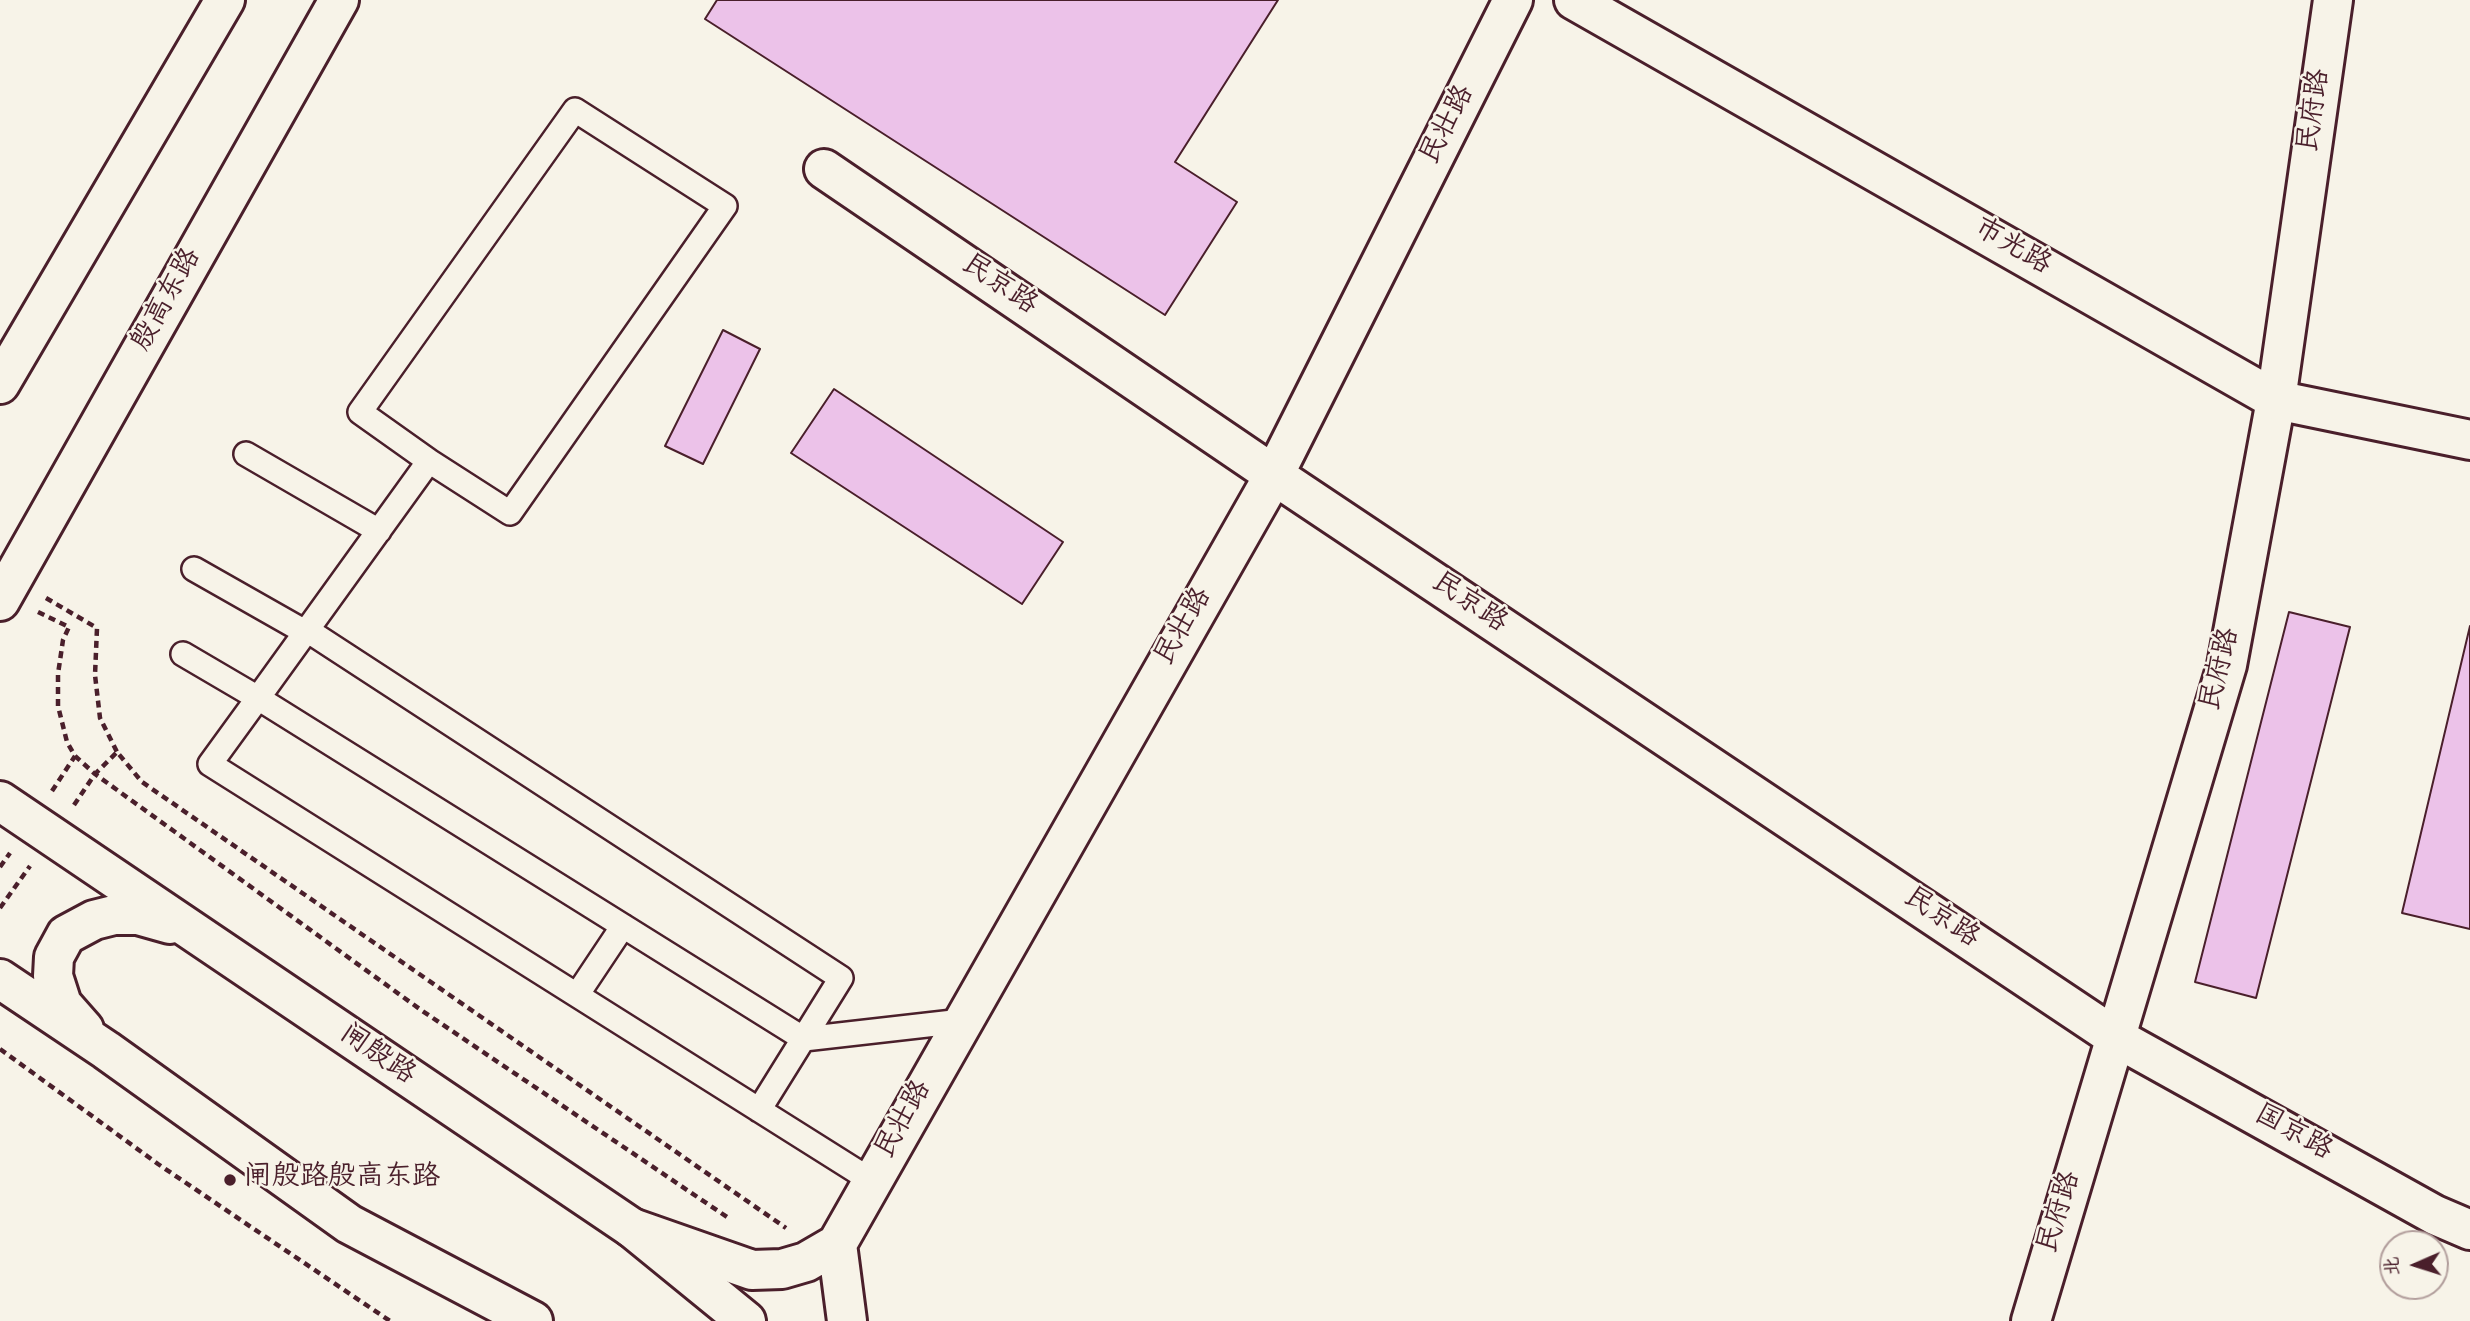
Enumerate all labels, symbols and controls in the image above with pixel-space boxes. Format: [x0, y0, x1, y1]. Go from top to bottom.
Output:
street label: 民府路 [2295, 67, 2339, 155]
street label: 民壮路 [1416, 81, 1484, 171]
street label: 市光路 [1966, 213, 2056, 285]
street label: 殷高东路 [127, 244, 211, 358]
street label: 民京路 [954, 250, 1042, 324]
street label: 民京路 [1424, 568, 1512, 642]
street label: 民壮路 [1150, 583, 1222, 673]
street label: 民府路 [2197, 625, 2249, 715]
street label: 民京路 [1896, 883, 1984, 957]
street label: 闸殷路 [332, 1020, 420, 1094]
street label: 民壮路 [871, 1076, 941, 1166]
street label: 国京路 [2247, 1100, 2337, 1170]
place label: 闸殷路殷高东路 [244, 1163, 440, 1197]
street label: 民府路 [2034, 1168, 2090, 1258]
marker: 闸殷路殷高东路 [222, 1172, 238, 1188]
north arrow [2379, 1230, 2449, 1300]
text: 北 [2381, 1256, 2409, 1276]

